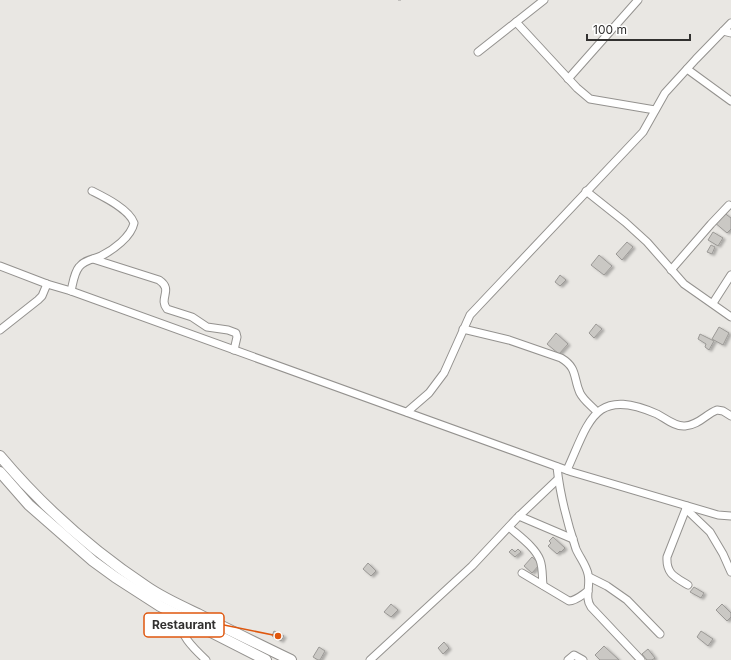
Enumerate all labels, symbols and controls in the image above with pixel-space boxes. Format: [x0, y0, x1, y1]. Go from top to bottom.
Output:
scale bar [587, 16, 690, 42]
text: 100 m [593, 22, 627, 37]
callout: Restaurant [144, 613, 224, 637]
text: Restaurant [152, 617, 217, 632]

